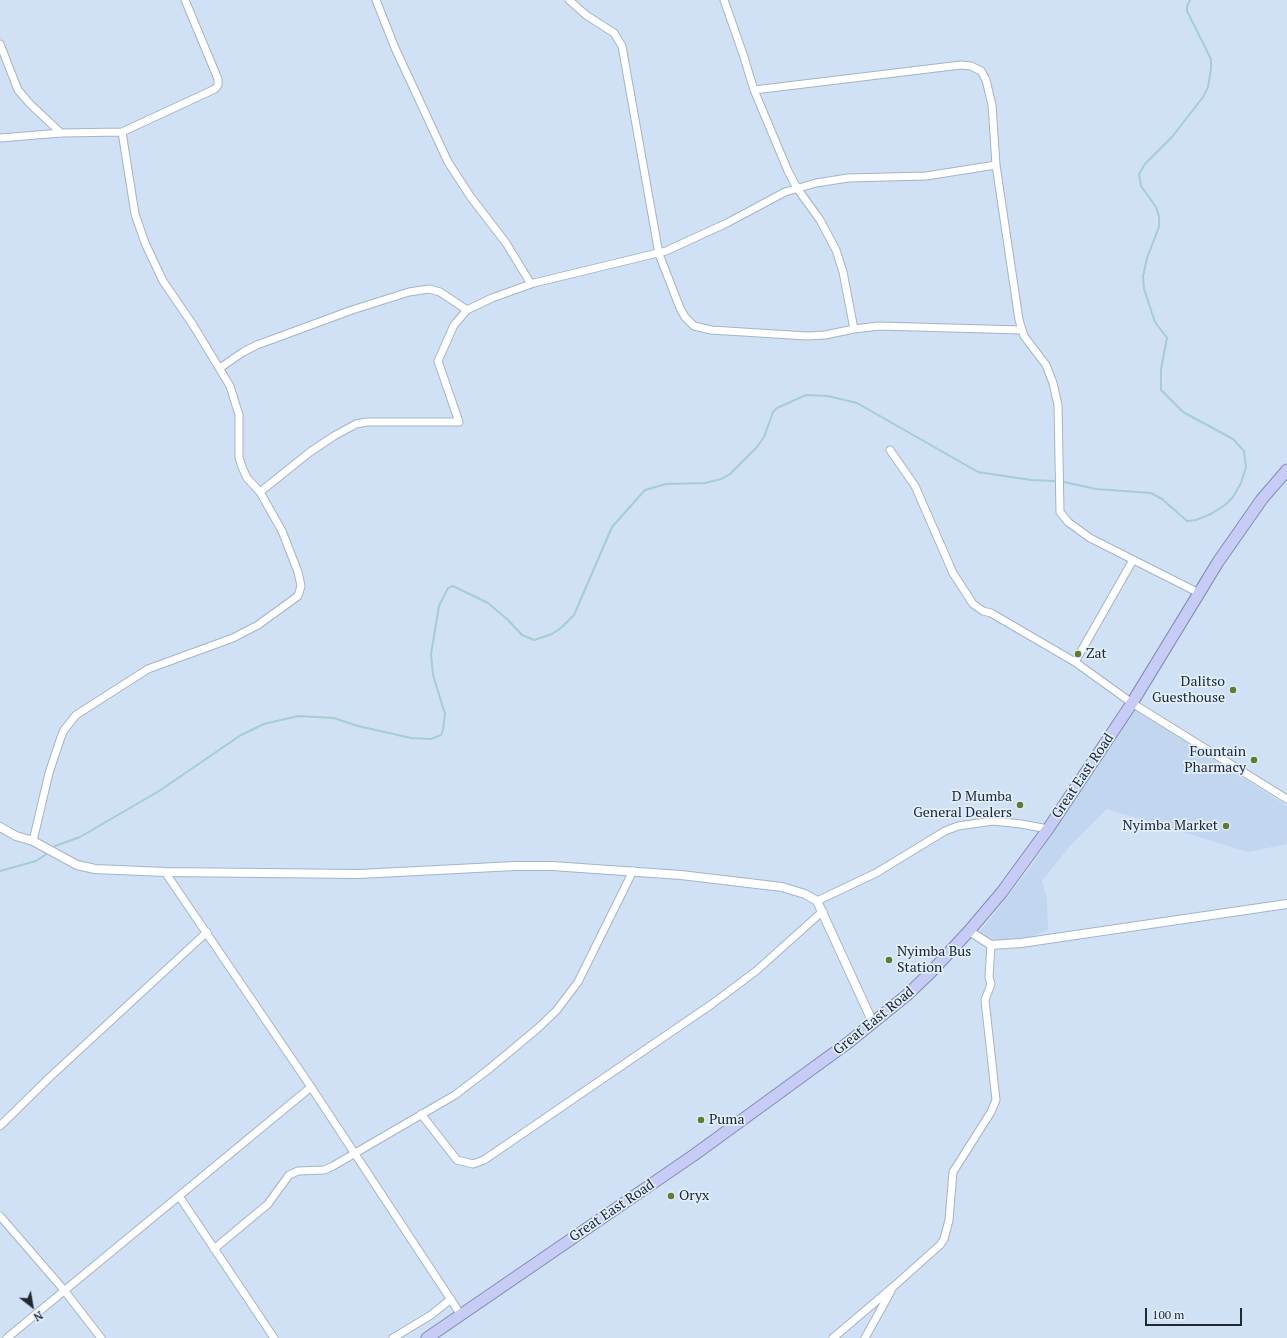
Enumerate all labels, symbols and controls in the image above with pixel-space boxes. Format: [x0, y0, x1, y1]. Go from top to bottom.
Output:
place label: Zat [1086, 646, 1107, 662]
marker: Zat [1073, 649, 1083, 659]
place label: Dalitso Guesthouse [1152, 674, 1225, 706]
marker: Dalitso Guesthouse [1228, 685, 1238, 695]
street label: Great East Road [1048, 730, 1118, 822]
place label: Fountain Pharmacy [1184, 744, 1246, 776]
marker: Fountain Pharmacy [1249, 755, 1259, 765]
place label: D Mumba General Dealers [913, 789, 1012, 822]
marker: D Mumba General Dealers [1015, 800, 1025, 810]
place label: Nyimba Market [1122, 818, 1218, 834]
marker: Nyimba Market [1221, 821, 1231, 831]
place label: Nyimba Bus Station [897, 944, 971, 976]
marker: Nyimba Bus Station [884, 955, 894, 965]
street label: Great East Road [830, 983, 918, 1059]
place label: Puma [709, 1112, 745, 1128]
marker: Puma [696, 1115, 706, 1125]
street label: Great East Road [566, 1176, 658, 1246]
place label: Oryx [679, 1188, 709, 1204]
marker: Oryx [666, 1191, 676, 1201]
north arrow [12, 1286, 52, 1326]
scale bar [1147, 1300, 1244, 1326]
text: 100 m [1152, 1307, 1184, 1322]
text: N [31, 1308, 45, 1324]

